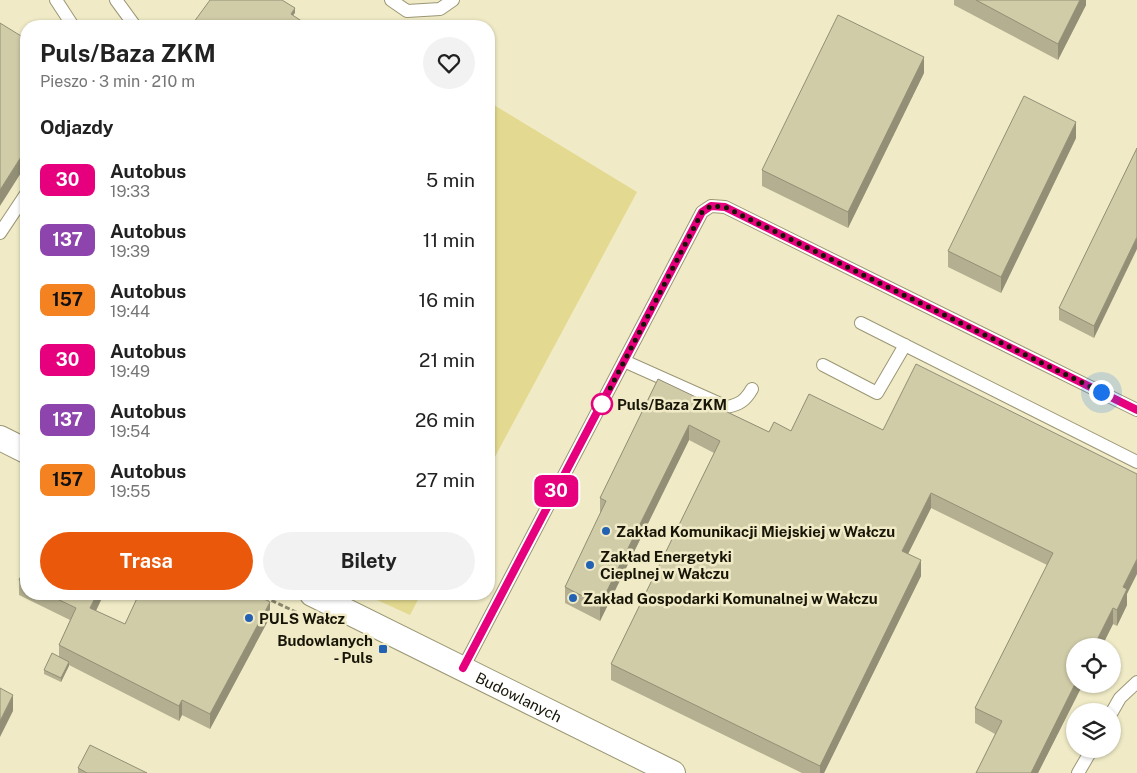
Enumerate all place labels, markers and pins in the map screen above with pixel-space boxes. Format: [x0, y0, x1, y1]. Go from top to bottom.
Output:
marker: Puls/Baza ZKM [591, 393, 613, 415]
place label: Puls/Baza ZKM [617, 396, 727, 413]
place label: Zakład Komunikacji Miejskiej w Wałczu [616, 523, 895, 540]
marker: Zakład Komunikacji Miejskiej w Wałczu [600, 525, 612, 537]
place label: Zakład Energetyki Cieplnej w Wałczu [600, 548, 732, 582]
marker: Zakład Energetyki Cieplnej w Wałczu [584, 559, 596, 571]
place label: Zakład Gospodarki Komunalnej w Wałczu [583, 590, 878, 607]
marker: Zakład Gospodarki Komunalnej w Wałczu [567, 592, 579, 604]
place label: PULS Wałcz [259, 610, 345, 627]
marker: PULS Wałcz [243, 612, 255, 624]
place label: Budowlanych - Puls [277, 632, 373, 666]
marker: Budowlanych - Puls [377, 643, 389, 655]

